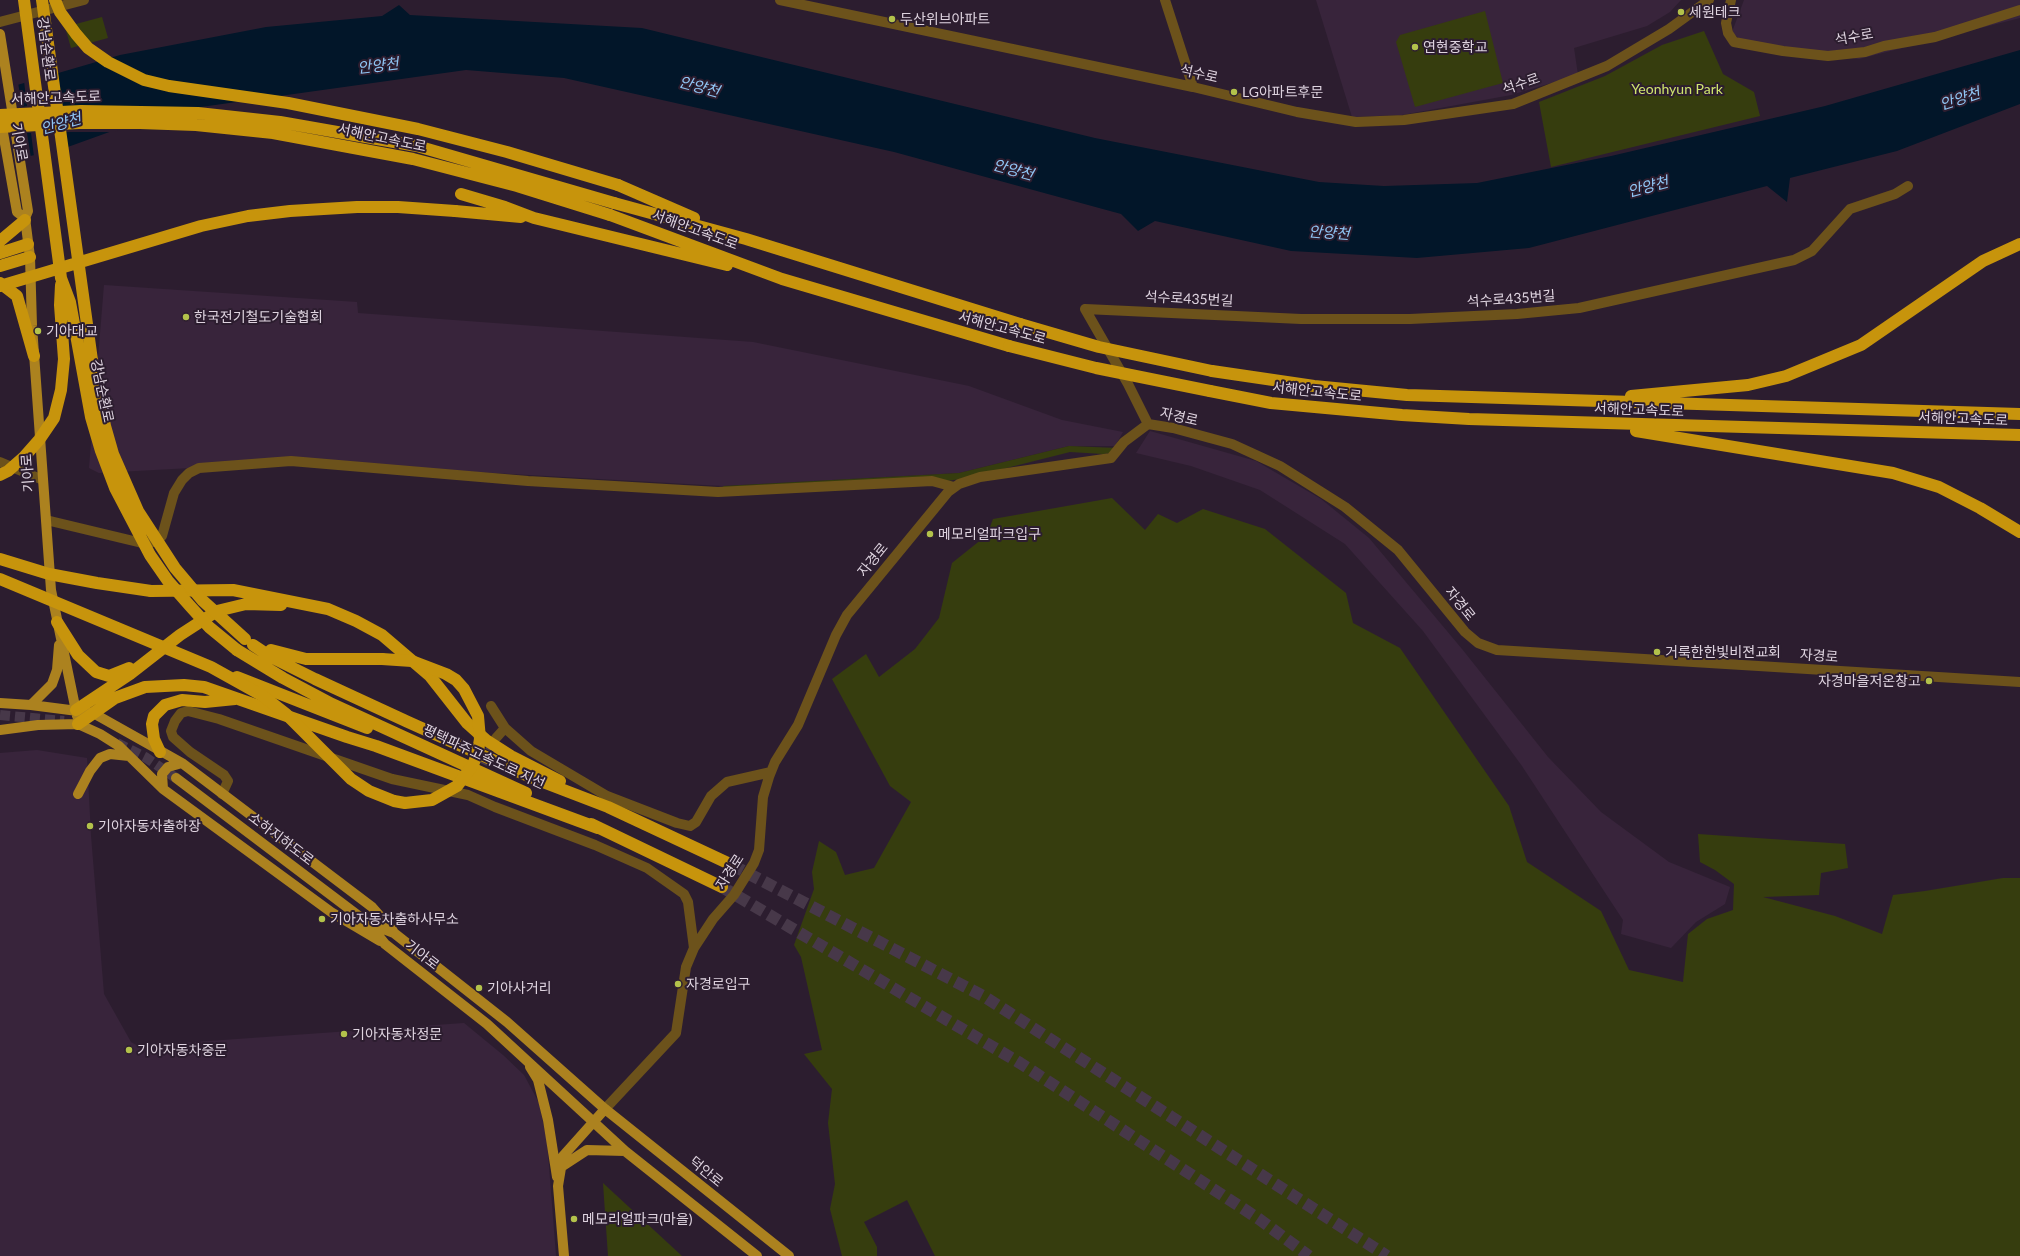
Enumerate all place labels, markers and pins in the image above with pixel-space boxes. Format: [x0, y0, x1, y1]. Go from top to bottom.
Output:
place label: 세원테크 [1689, 4, 1741, 20]
marker: 세원테크 [1676, 7, 1686, 17]
place label: 두산위브아파트 [900, 11, 990, 27]
marker: 두산위브아파트 [887, 14, 897, 24]
place label: 연현중학교 [1423, 39, 1487, 55]
marker: 연현중학교 [1410, 42, 1420, 52]
place label: LG아파트후문 [1242, 84, 1323, 100]
marker: LG아파트후문 [1229, 87, 1239, 97]
place label: 한국전기철도기술협회 [194, 309, 323, 325]
marker: 한국전기철도기술협회 [181, 312, 191, 322]
place label: 기아대교 [46, 323, 98, 339]
marker: 기아대교 [33, 326, 43, 336]
place label: 메모리얼파크입구 [938, 526, 1041, 542]
marker: 메모리얼파크입구 [925, 529, 935, 539]
place label: 거룩한한빛비젼교회 [1665, 644, 1781, 660]
marker: 거룩한한빛비젼교회 [1652, 647, 1662, 657]
place label: 자경마을저온창고 [1818, 673, 1921, 689]
marker: 자경마을저온창고 [1924, 676, 1934, 686]
place label: 기아자동차출하장 [98, 818, 201, 834]
marker: 기아자동차출하장 [85, 821, 95, 831]
place label: 기아자동차출하사무소 [330, 911, 459, 927]
marker: 기아자동차출하사무소 [317, 914, 327, 924]
place label: 자경로입구 [686, 976, 750, 992]
marker: 자경로입구 [673, 979, 683, 989]
place label: 기아사거리 [487, 980, 551, 996]
marker: 기아사거리 [474, 983, 484, 993]
place label: 기아자동차정문 [352, 1026, 442, 1042]
marker: 기아자동차정문 [339, 1029, 349, 1039]
place label: 기아자동차중문 [137, 1042, 227, 1058]
marker: 기아자동차중문 [124, 1045, 134, 1055]
place label: 메모리얼파크(마을) [582, 1211, 693, 1227]
marker: 메모리얼파크(마을) [569, 1214, 579, 1224]

